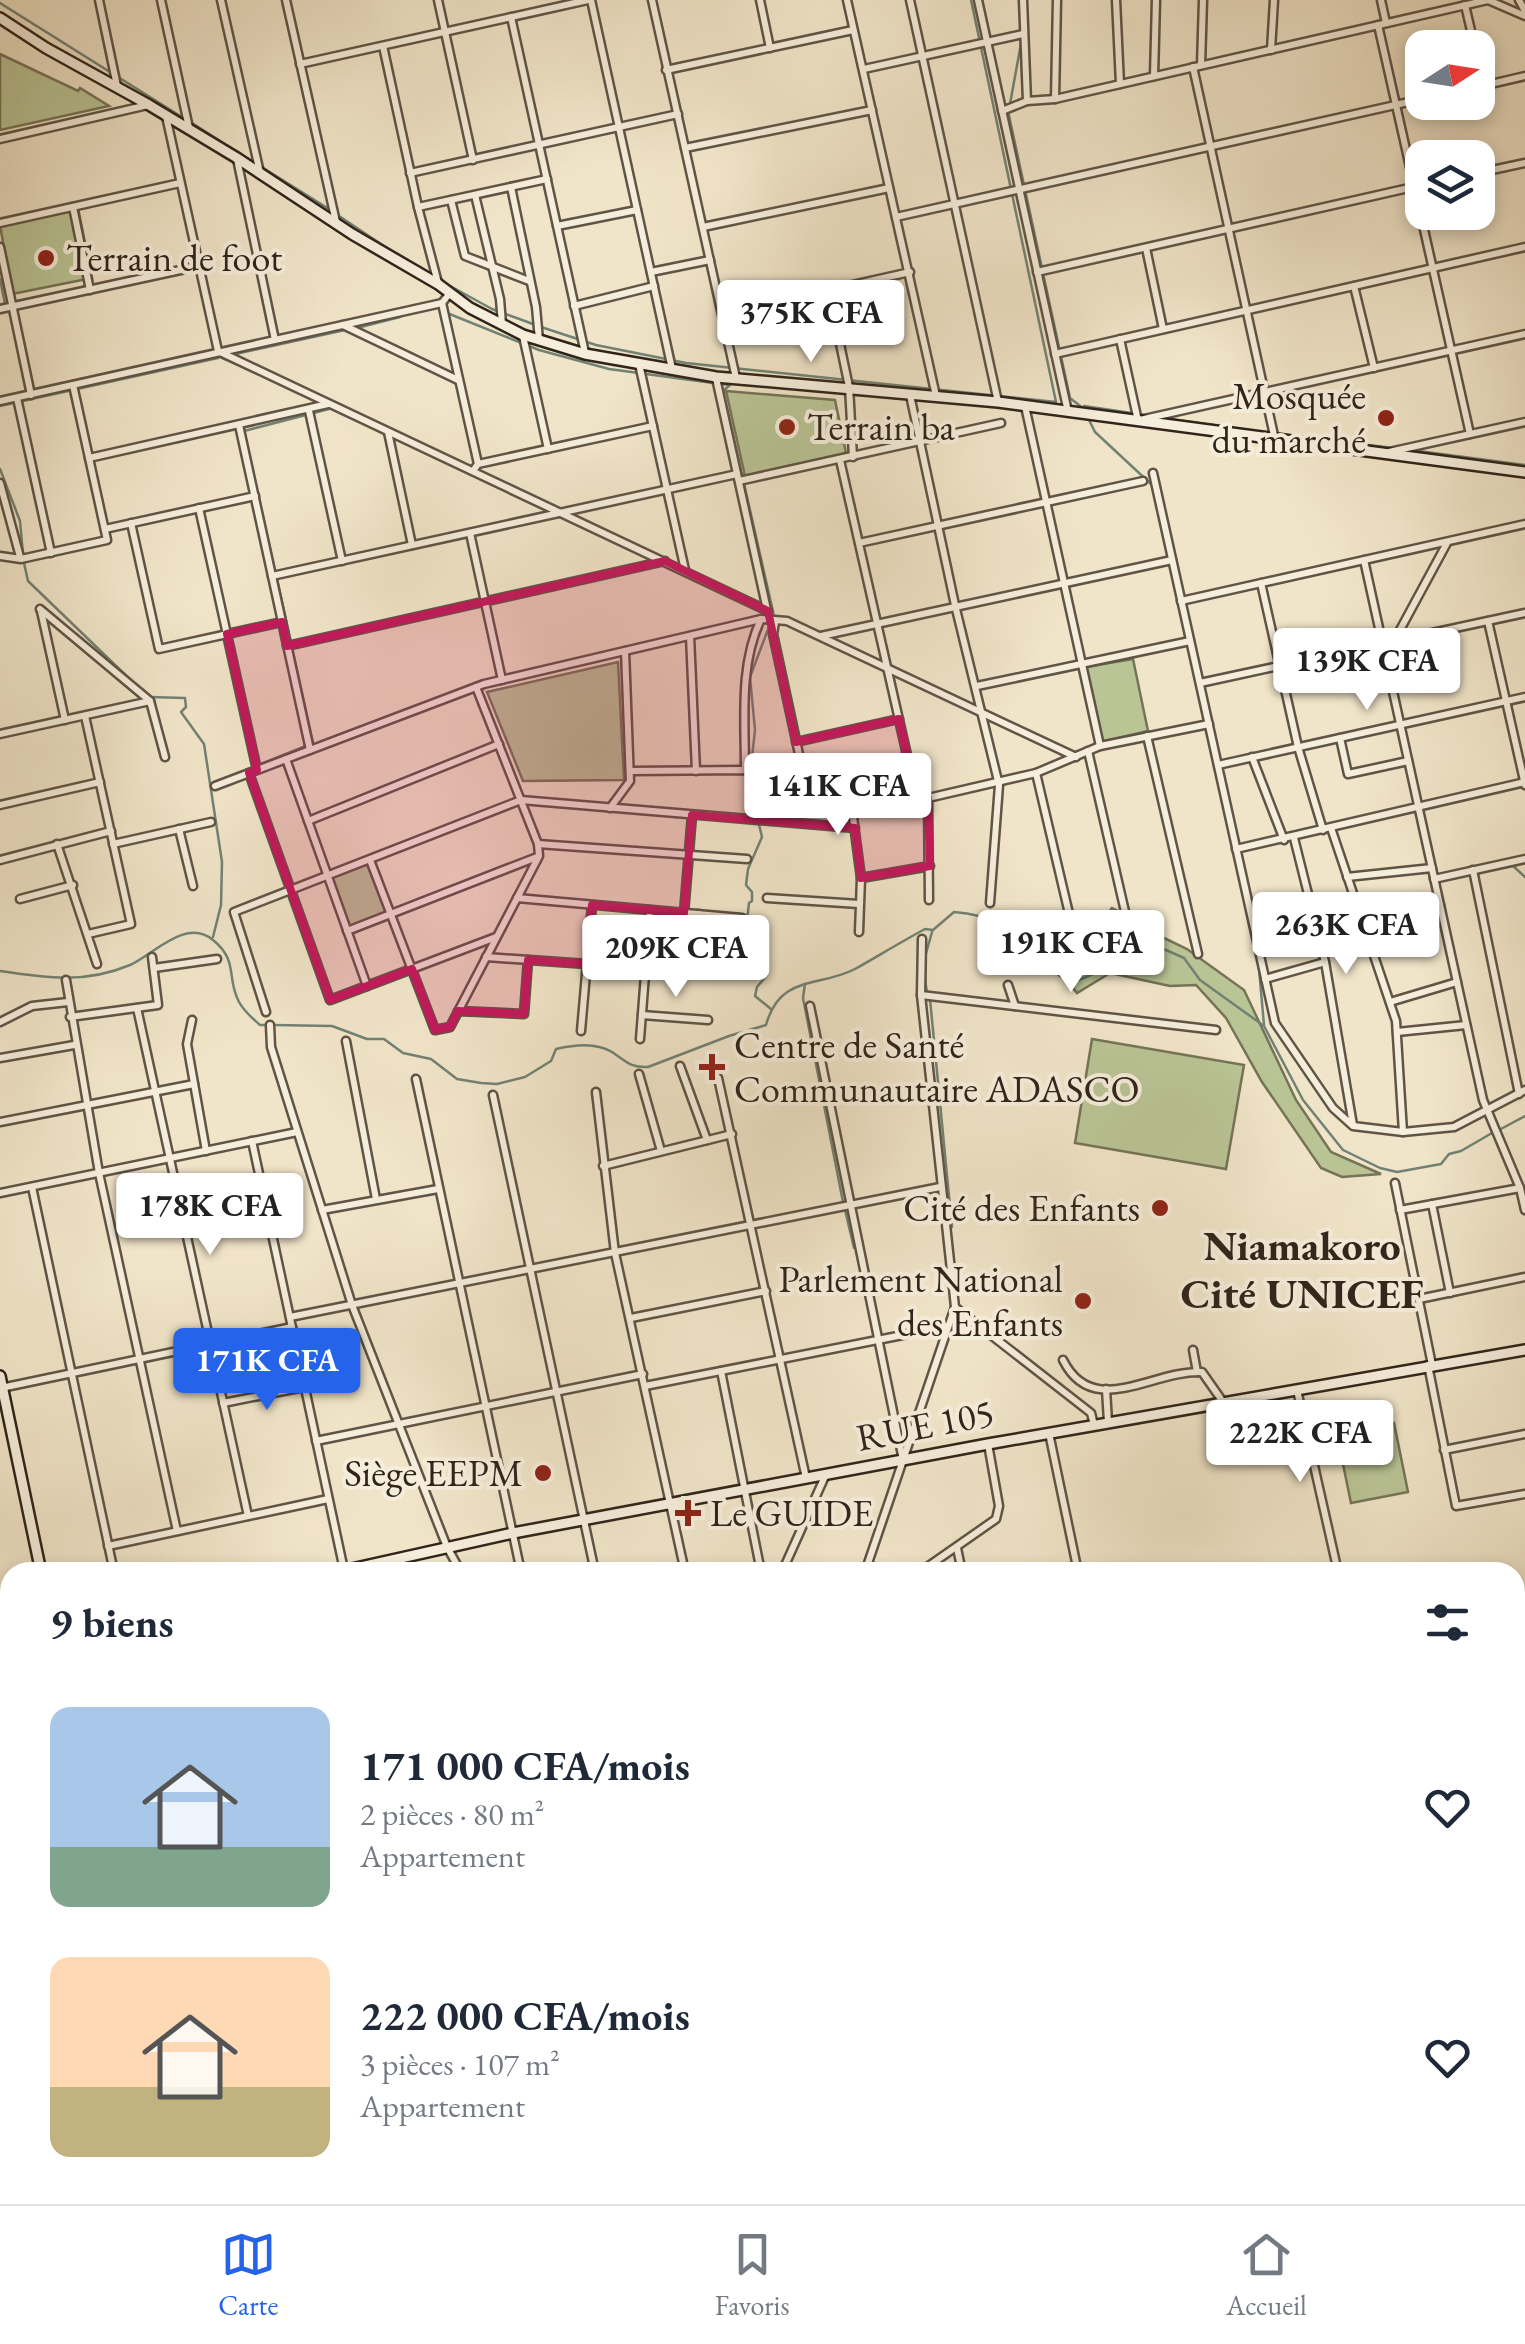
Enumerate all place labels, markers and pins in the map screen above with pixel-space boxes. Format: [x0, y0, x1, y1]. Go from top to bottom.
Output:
place label: Terrain de foot [66, 233, 282, 282]
marker: Terrain de foot [35, 247, 57, 269]
pin: 375K CFA [708, 280, 914, 365]
place label: Mosquée du marché [1212, 371, 1366, 464]
place label: Terrain ba [807, 402, 956, 451]
marker: Mosquée du marché [1375, 407, 1397, 429]
marker: Terrain ba [776, 416, 798, 438]
pin: 139K CFA [1264, 628, 1470, 713]
pin: 141K CFA [735, 753, 941, 838]
pin: 263K CFA [1243, 892, 1449, 977]
pin: 191K CFA [968, 910, 1174, 995]
pin: 209K CFA [573, 915, 779, 1000]
place label: Centre de Santé Communautaire ADASCO [734, 1020, 1139, 1113]
marker: Centre de Santé Communautaire ADASCO [699, 1054, 725, 1080]
pin: 178K CFA [107, 1173, 313, 1258]
place label: Cité des Enfants [903, 1183, 1140, 1232]
marker: Cité des Enfants [1149, 1197, 1171, 1219]
place label: Parlement National des Enfants [778, 1254, 1063, 1347]
marker: Parlement National des Enfants [1072, 1290, 1094, 1312]
pin: 171K CFA [164, 1328, 370, 1413]
pin: 222K CFA [1197, 1400, 1403, 1485]
place label: Siège EEPM [344, 1448, 523, 1497]
marker: Siège EEPM [532, 1462, 554, 1484]
place label: Le GUIDE [710, 1488, 873, 1537]
marker: Le GUIDE [675, 1500, 701, 1526]

